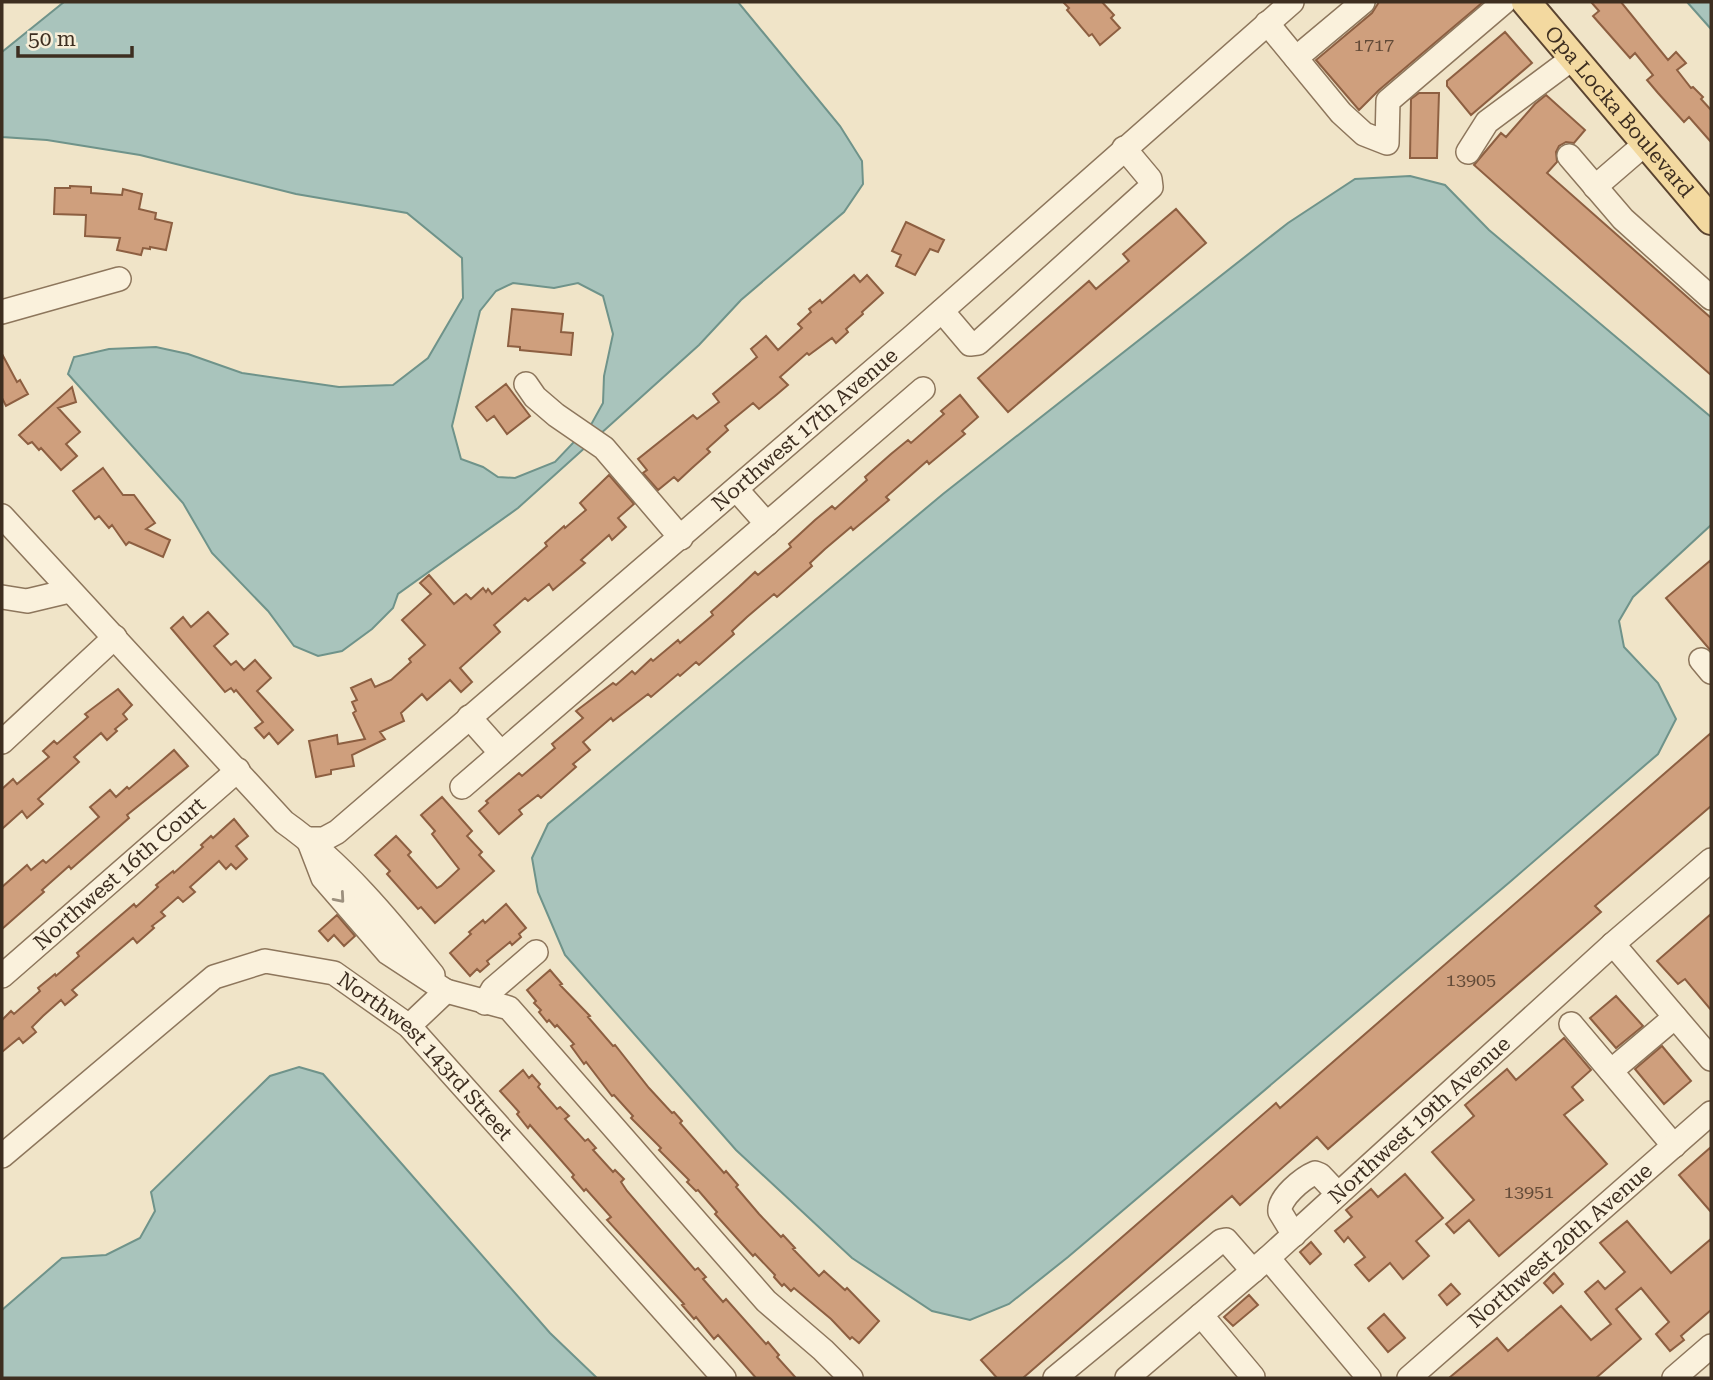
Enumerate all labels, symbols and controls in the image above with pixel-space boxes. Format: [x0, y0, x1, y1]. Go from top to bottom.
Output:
scale bar [18, 14, 131, 58]
street label: Opa Locka Boulevard [1540, 21, 1699, 203]
text: 50 m [28, 27, 76, 51]
house number: 1717 [1354, 34, 1394, 55]
street label: Northwest 17th Avenue [707, 343, 902, 516]
street label: Northwest 16th Court [29, 792, 210, 955]
one-way arrow [332, 890, 344, 903]
street label: Northwest 143rd Street [333, 967, 518, 1145]
house number: 13905 [1446, 969, 1496, 990]
street label: Northwest 19th Avenue [1324, 1032, 1515, 1209]
street label: Northwest 20th Avenue [1463, 1158, 1657, 1333]
house number: 13951 [1504, 1181, 1554, 1202]

